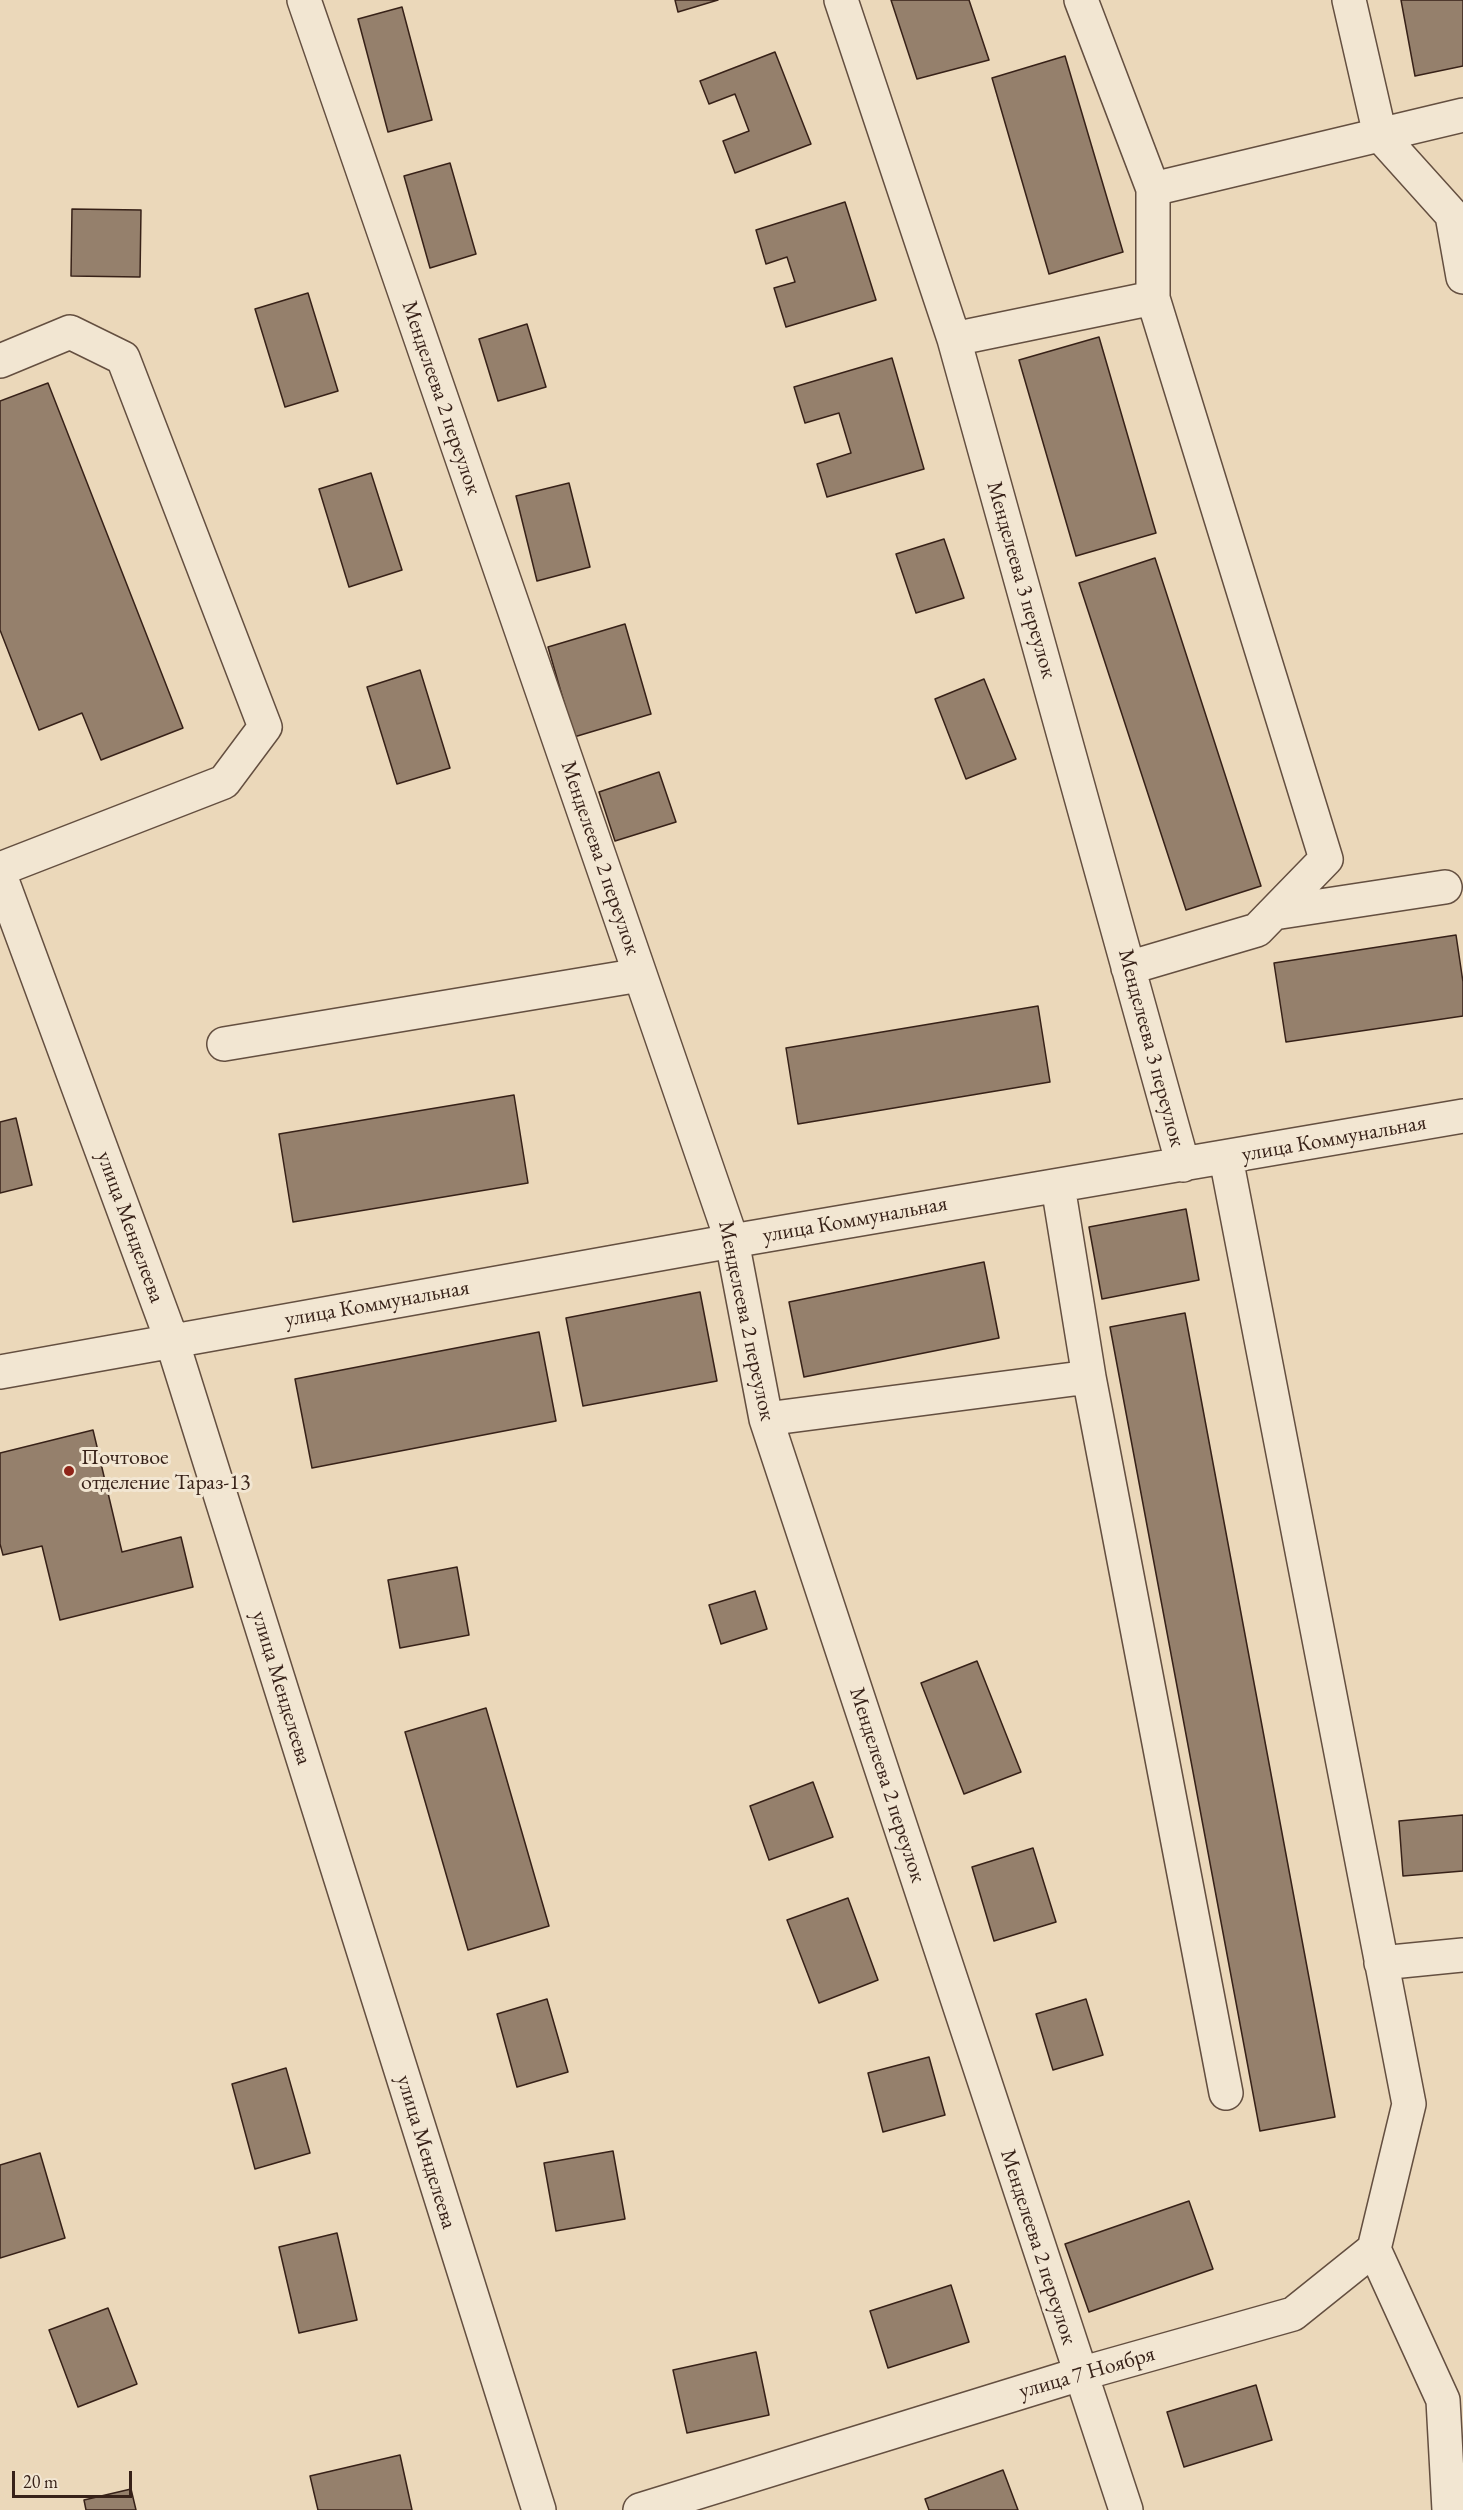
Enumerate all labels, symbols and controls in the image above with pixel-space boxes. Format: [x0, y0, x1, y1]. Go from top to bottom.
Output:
street label: Менделеева 2 переулок [395, 297, 487, 499]
street label: Менделеева 3 переулок [980, 478, 1062, 682]
street label: Менделеева 2 переулок [554, 757, 646, 959]
street label: Менделеева 3 переулок [1112, 946, 1190, 1150]
street label: улица Коммунальная [1240, 1110, 1428, 1168]
street label: улица Менделеева [90, 1148, 170, 1306]
street label: улица Коммунальная [761, 1191, 949, 1249]
street label: Менделеева 2 переулок [712, 1219, 780, 1423]
street label: улица Коммунальная [283, 1275, 471, 1333]
place label: Почтовое отделение Тараз-13 [81, 1445, 250, 1496]
marker: Почтовое отделение Тараз-13 [62, 1464, 76, 1478]
street label: улица Менделеева [245, 1608, 317, 1768]
street label: Менделеева 2 переулок [843, 1684, 931, 1886]
street label: улица Менделеева [390, 2072, 462, 2232]
street label: Менделеева 2 переулок [994, 2146, 1082, 2348]
street label: улица 7 Ноября [1016, 2341, 1158, 2405]
scale bar [15, 2459, 135, 2497]
text: 20 m [23, 2470, 58, 2493]

